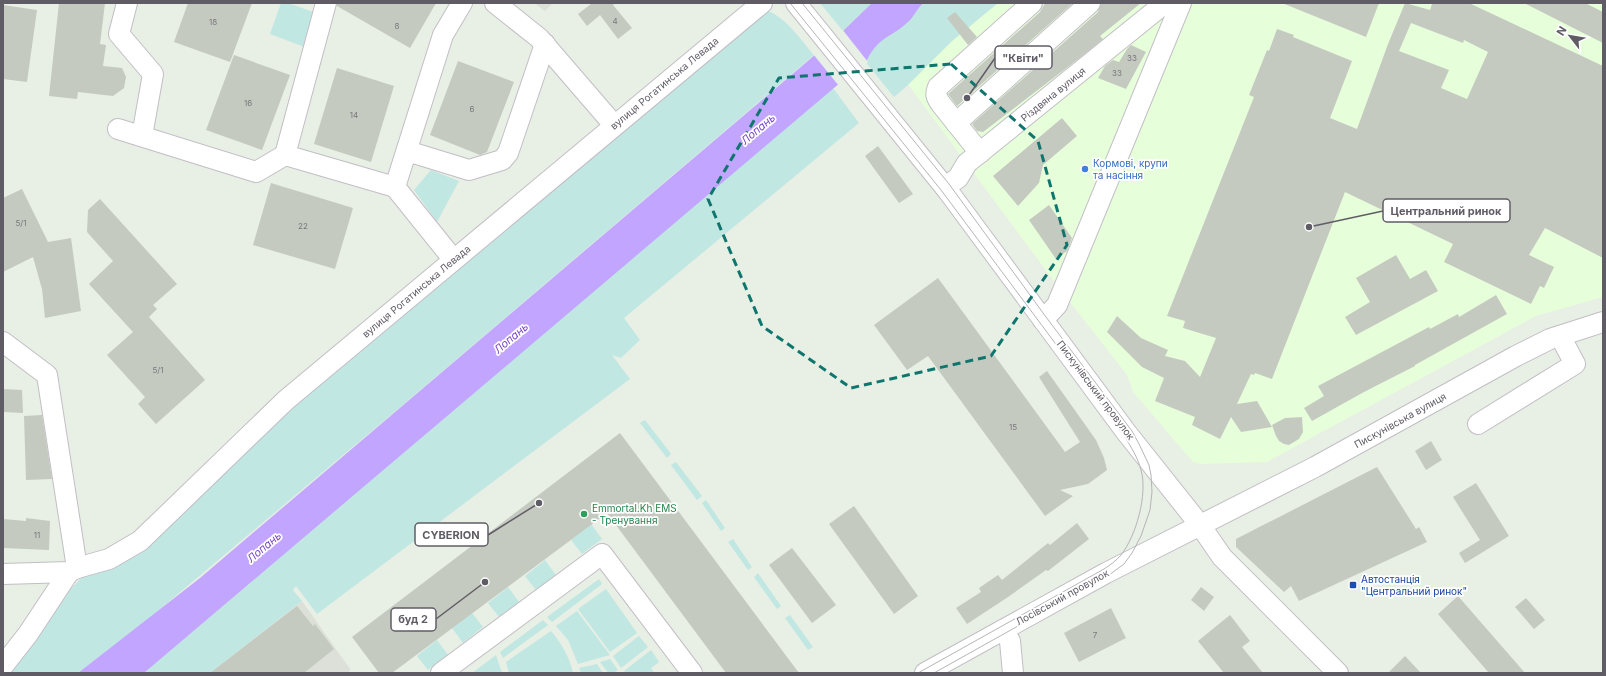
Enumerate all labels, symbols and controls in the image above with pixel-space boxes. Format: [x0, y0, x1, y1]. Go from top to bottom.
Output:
house number: 4 [612, 16, 618, 26]
north arrow [1550, 16, 1590, 56]
house number: 18 [209, 17, 217, 27]
house number: 8 [395, 21, 400, 31]
text: N [1553, 24, 1570, 38]
street label: вулиця Рогатинська Левада [608, 34, 720, 132]
callout: "Квіти" [995, 46, 1052, 69]
text: "Квіти" [1002, 51, 1044, 65]
house number: 33 [1127, 53, 1137, 63]
street label: Різдвяна вулиця [1018, 64, 1088, 124]
house number: 33 [1112, 68, 1122, 78]
house number: 16 [244, 98, 252, 108]
house number: 6 [470, 104, 475, 114]
house number: 14 [350, 110, 358, 120]
water label: Лопань [738, 111, 778, 147]
place label: Кормові, крупи та насіння [1093, 157, 1168, 181]
marker: Кормові, крупи та насіння [1080, 164, 1090, 174]
callout: Центральний ринок [1383, 199, 1510, 222]
text: Центральний ринок [1390, 204, 1502, 218]
house number: 5/1 [16, 218, 27, 228]
house number: 22 [298, 221, 308, 231]
street label: вулиця Рогатинська Левада [360, 242, 472, 340]
water label: Лопань [491, 320, 531, 356]
street label: Пискунівський провулок [1055, 338, 1138, 443]
house number: 5/1 [153, 365, 164, 375]
street label: Пискунівська вулиця [1352, 390, 1448, 450]
house number: 15 [1009, 422, 1017, 432]
place label: Emmortal.Kh EMS - Тренування [592, 502, 677, 526]
marker: Emmortal.Kh EMS - Тренування [579, 509, 589, 519]
callout: CYBERION [415, 523, 488, 546]
text: CYBERION [422, 528, 480, 542]
water label: Лопань [244, 529, 284, 565]
house number: 11 [34, 530, 40, 540]
street label: Лосівський провулок [1013, 566, 1111, 628]
place label: Автостанція "Центральний ринок" [1361, 573, 1467, 597]
marker: Автостанція "Центральний ринок" [1348, 580, 1358, 590]
callout: буд 2 [391, 608, 436, 631]
text: буд 2 [398, 612, 428, 626]
house number: 7 [1093, 630, 1098, 640]

